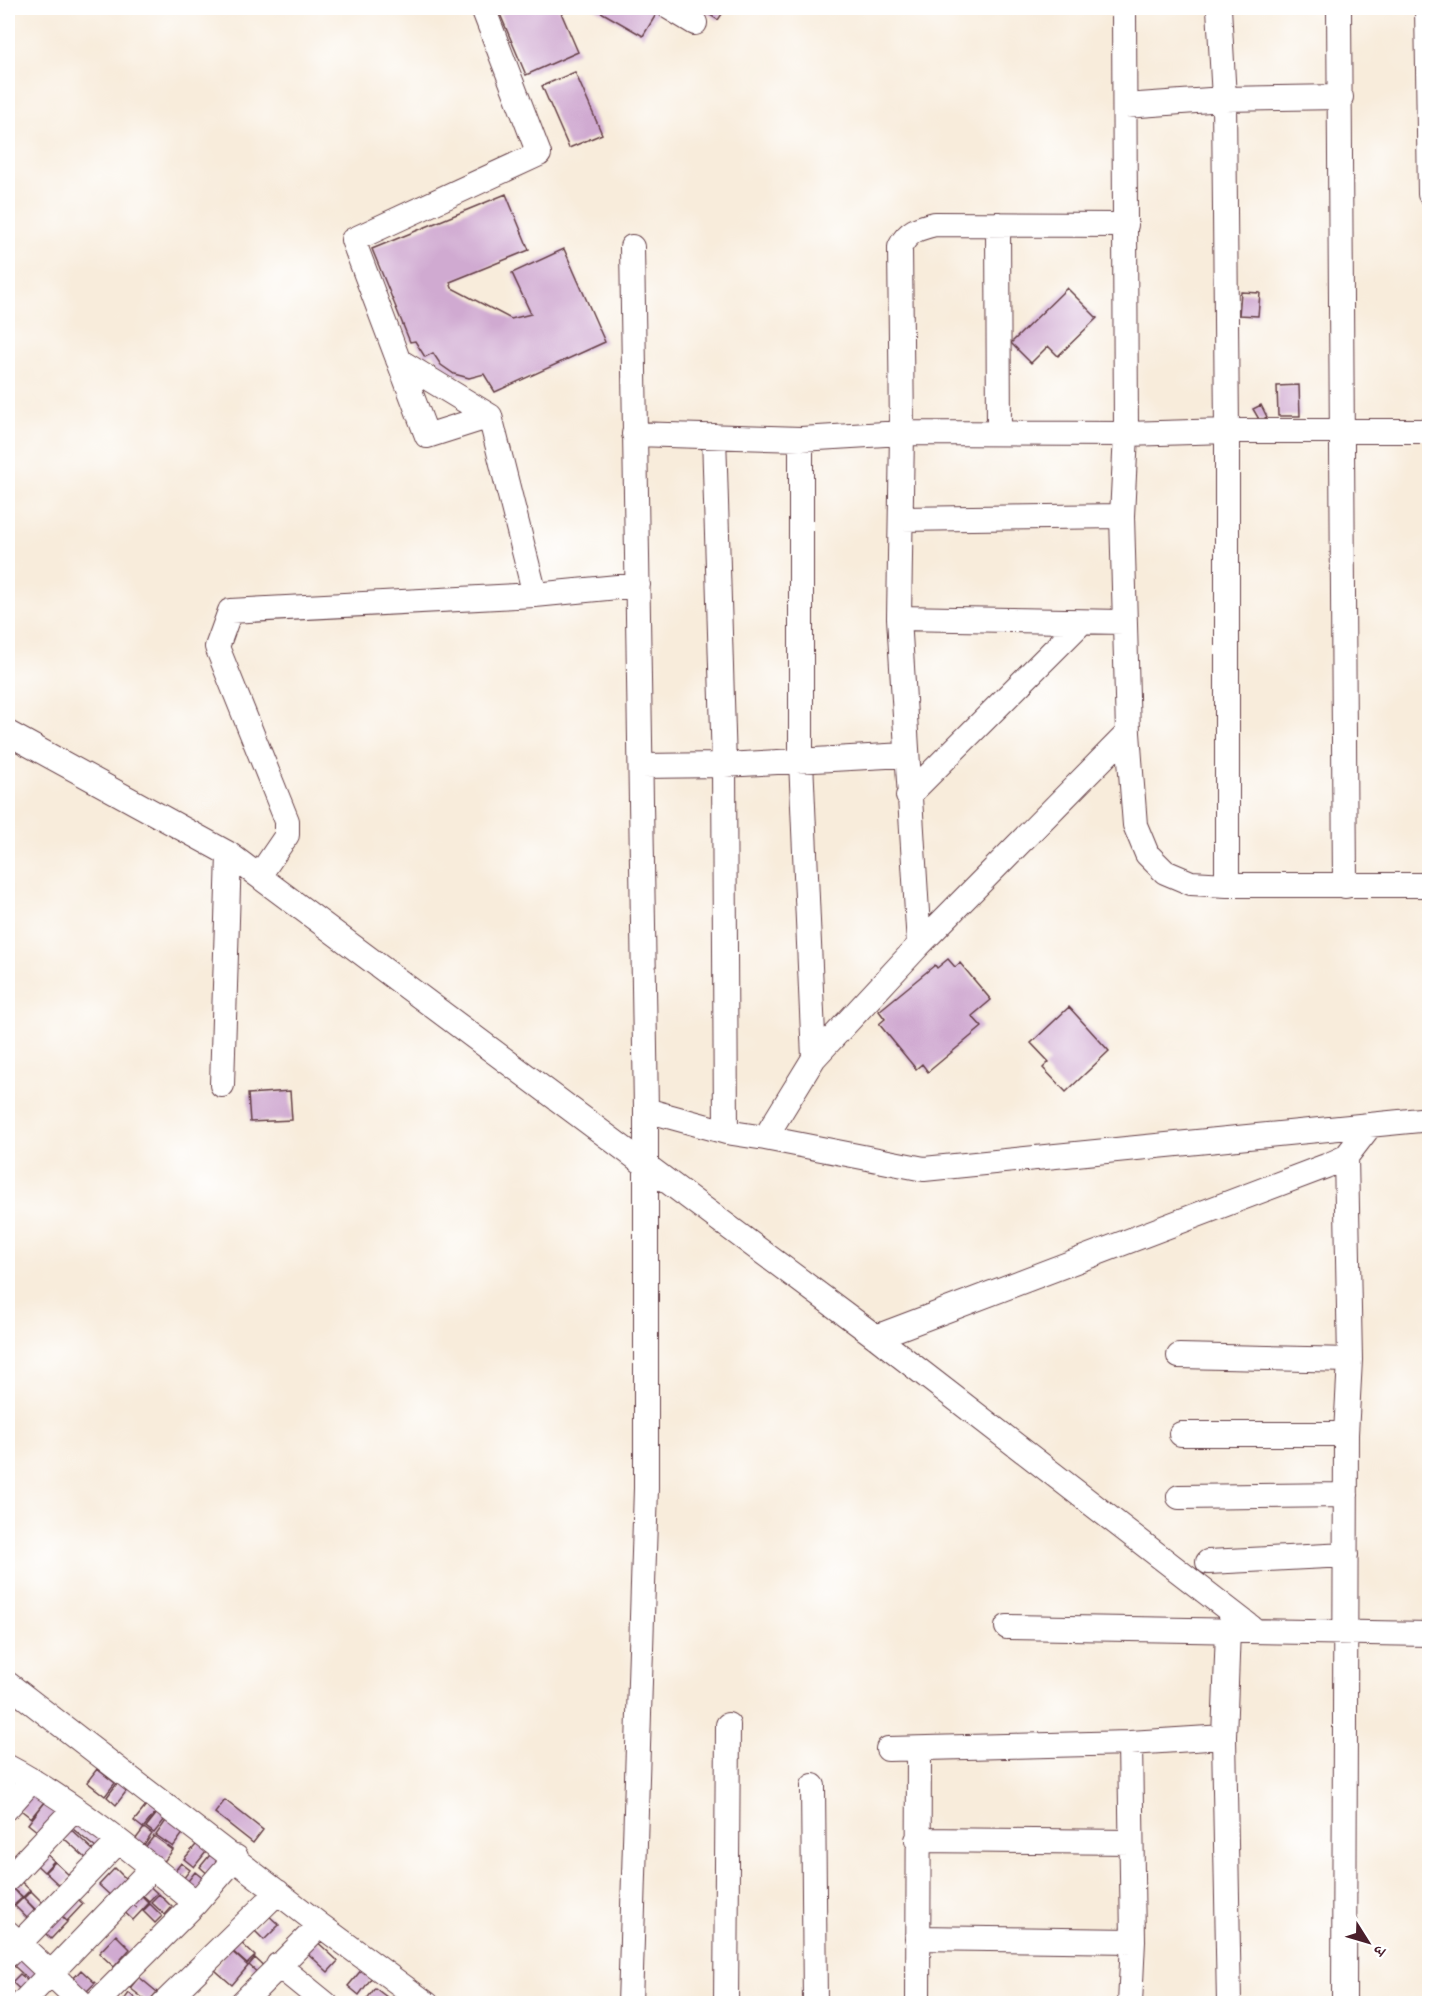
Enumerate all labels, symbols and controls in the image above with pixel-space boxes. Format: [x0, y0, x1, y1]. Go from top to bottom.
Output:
north arrow [1338, 1912, 1398, 1972]
text: उ [1368, 1940, 1390, 1961]

